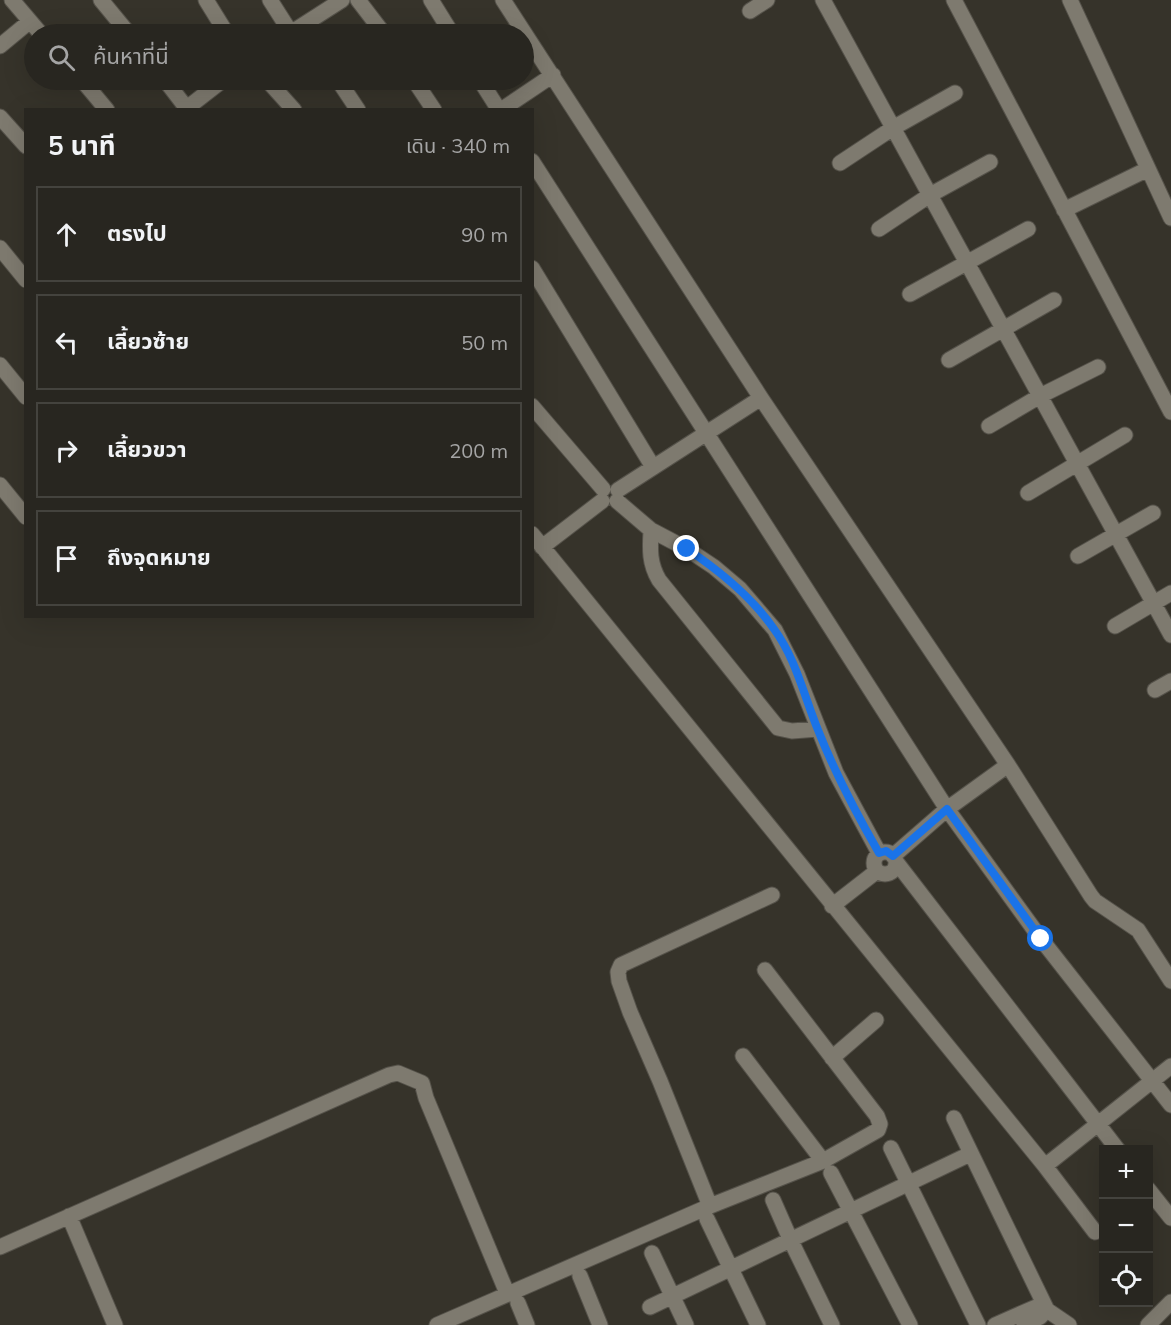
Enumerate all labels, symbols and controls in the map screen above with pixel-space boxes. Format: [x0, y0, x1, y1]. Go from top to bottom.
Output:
search box [24, 24, 534, 90]
icon: search [45, 41, 78, 74]
text: ค้นหาที่นี่ [93, 42, 169, 70]
text: 5 นาที [48, 129, 116, 162]
text: เดิน · 340 m [406, 133, 510, 158]
icon: ahead [50, 218, 83, 251]
text: ตรงไป [107, 219, 167, 247]
text: 90 m [461, 222, 508, 247]
icon: left [50, 326, 83, 359]
text: เลี้ยวซ้าย [107, 327, 189, 355]
text: 50 m [461, 330, 508, 355]
icon: right [50, 434, 83, 467]
text: เลี้ยวขวา [107, 435, 187, 463]
text: 200 m [449, 438, 508, 463]
route end [673, 535, 699, 561]
icon: arrive [50, 542, 83, 575]
text: ถึงจุดหมาย [107, 543, 211, 571]
route start [1027, 925, 1053, 951]
map controls [1099, 1145, 1153, 1307]
button: + [1099, 1145, 1153, 1199]
button: − [1099, 1199, 1153, 1253]
button: locate [1099, 1253, 1153, 1307]

